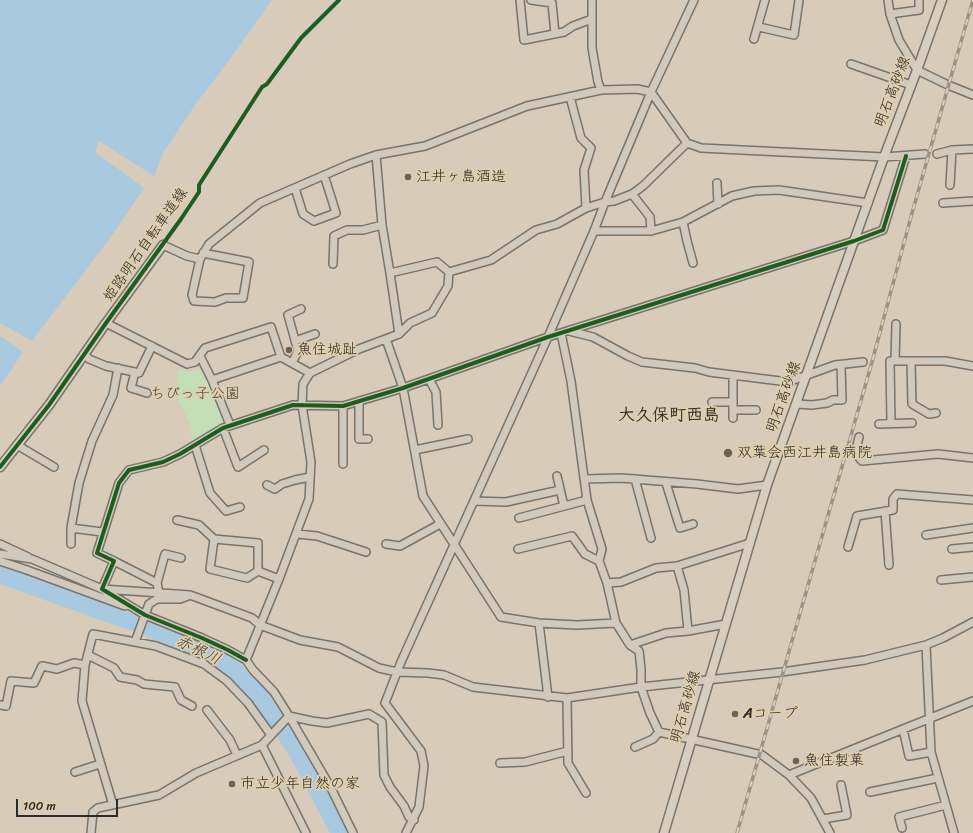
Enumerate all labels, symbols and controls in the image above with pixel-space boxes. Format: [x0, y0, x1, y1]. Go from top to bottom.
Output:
street label: 明石高砂線 [871, 54, 915, 130]
place label: 江井ヶ島酒造 [416, 168, 506, 186]
marker: 江井ヶ島酒造 [403, 172, 413, 182]
street label: 姫路明石自転車道線 [100, 185, 192, 305]
place label: 魚住城趾 [297, 341, 357, 359]
marker: 魚住城趾 [284, 345, 294, 355]
street label: 明石高砂線 [763, 359, 805, 435]
park label: ちびっ子公園 [150, 385, 240, 403]
district label: 大久保町西島 [618, 406, 720, 426]
place label: 双葉会西江井島病院 [737, 444, 872, 462]
marker: 双葉会西江井島病院 [722, 447, 734, 459]
water label: 赤根川 [172, 632, 224, 670]
street label: 明石高砂線 [667, 668, 705, 746]
place label: Aコープ [743, 705, 798, 723]
marker: Aコープ [730, 709, 740, 719]
place label: 魚住製菓 [804, 752, 864, 770]
marker: 魚住製菓 [791, 756, 801, 766]
place label: 市立少年自然の家 [240, 775, 360, 793]
marker: 市立少年自然の家 [227, 779, 237, 789]
scale bar [18, 791, 120, 817]
text: 100 m [23, 795, 56, 817]

